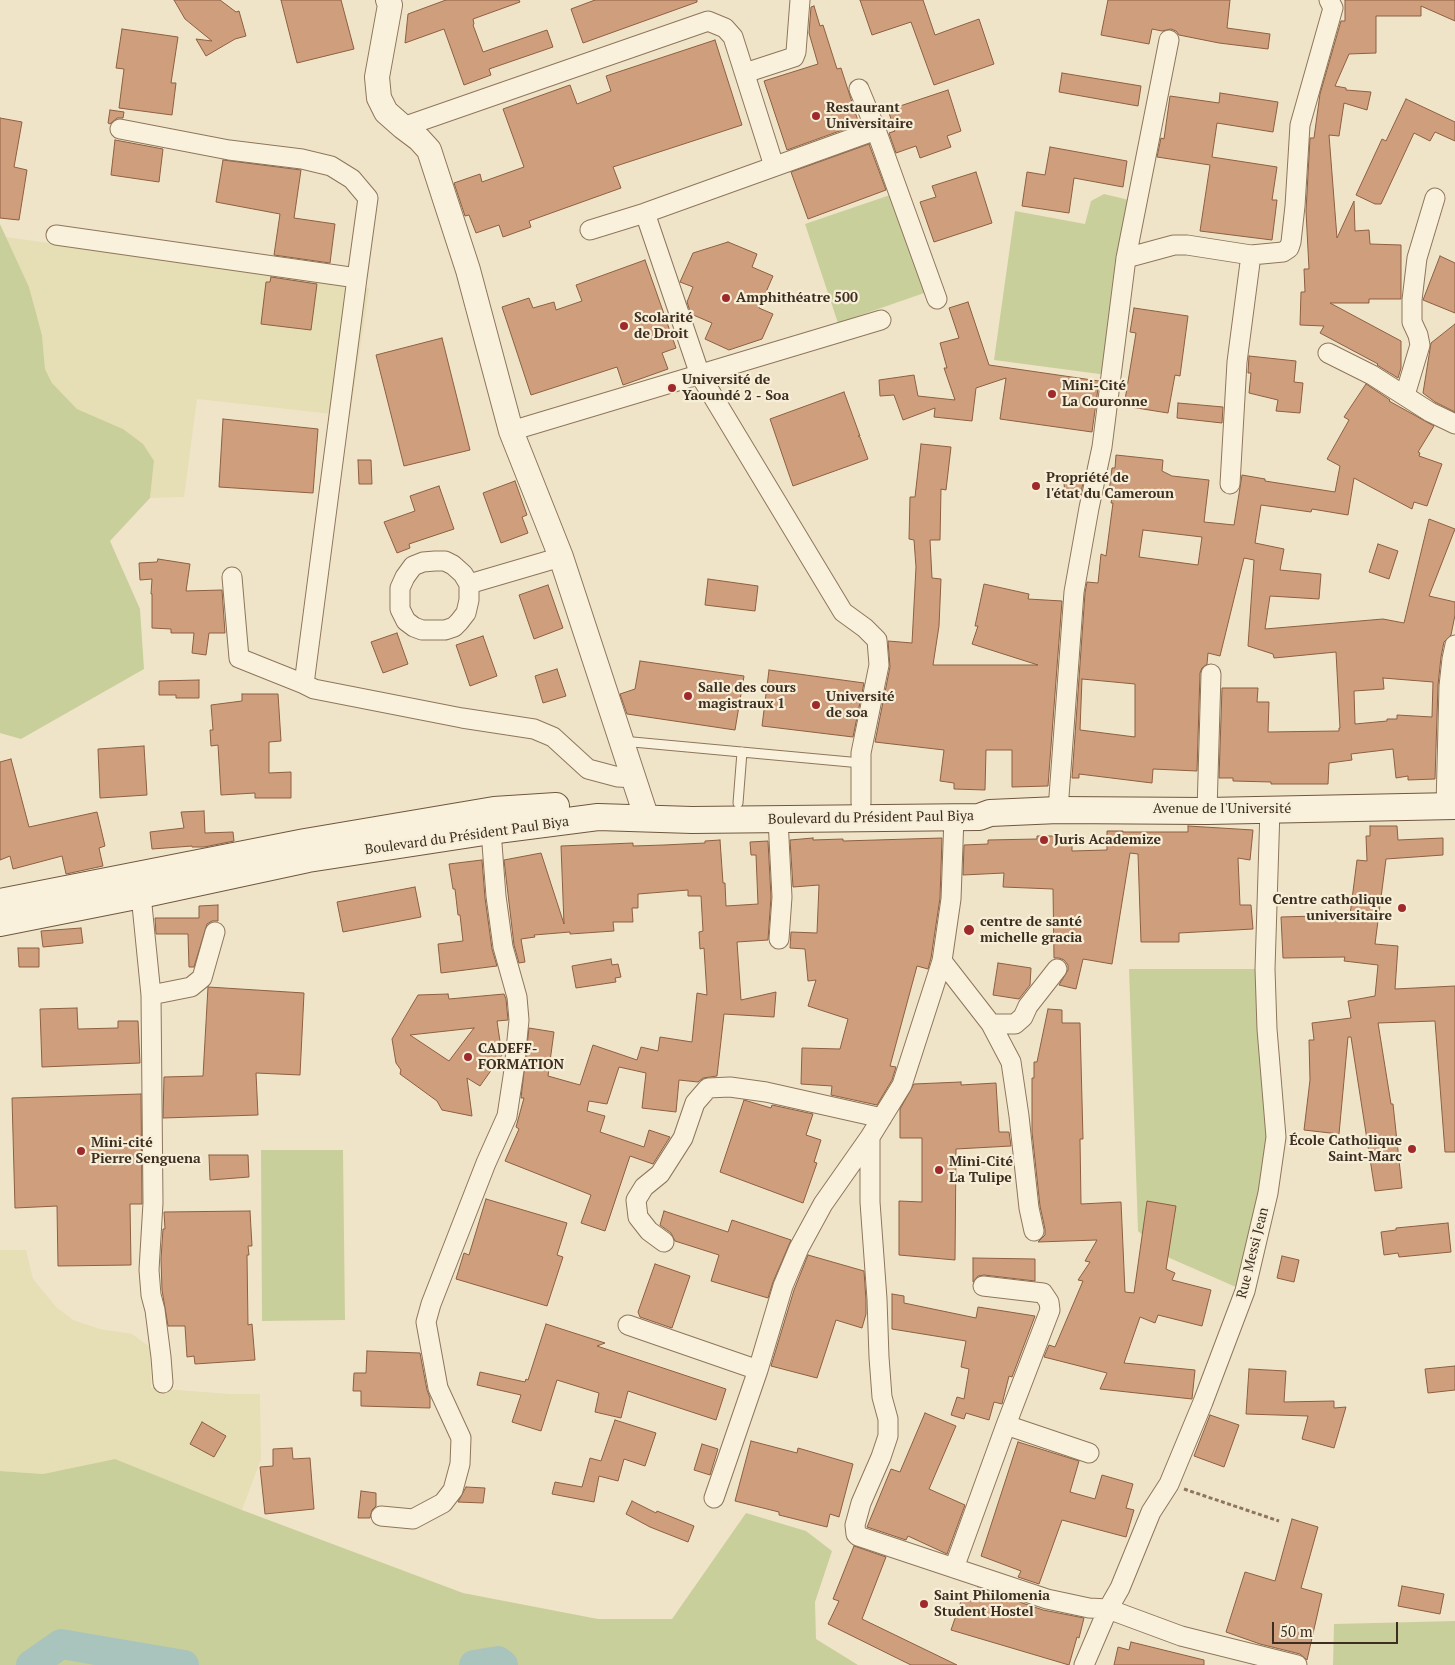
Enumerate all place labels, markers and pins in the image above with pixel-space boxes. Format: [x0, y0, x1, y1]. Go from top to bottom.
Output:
place label: Restaurant Universitaire [826, 100, 913, 132]
marker: Restaurant Universitaire [810, 110, 822, 122]
place label: Amphithéatre 500 [736, 290, 858, 306]
marker: Amphithéatre 500 [720, 292, 732, 304]
place label: Scolarité de Droit [634, 310, 693, 342]
marker: Scolarité de Droit [618, 320, 630, 332]
place label: Université de Yaoundé 2 - Soa [682, 372, 789, 404]
place label: Mini-Cité La Couronne [1062, 378, 1147, 411]
marker: Université de Yaoundé 2 - Soa [666, 382, 678, 394]
marker: Mini-Cité La Couronne [1046, 388, 1058, 400]
place label: Propriété de l'état du Cameroun [1046, 470, 1174, 502]
marker: Propriété de l'état du Cameroun [1030, 480, 1042, 492]
place label: Salle des cours magistraux 1 [698, 680, 796, 712]
place label: Université de soa [826, 689, 895, 722]
marker: Salle des cours magistraux 1 [682, 690, 694, 702]
marker: Université de soa [810, 699, 822, 711]
place label: Juris Academize [1054, 832, 1161, 848]
marker: Juris Academize [1038, 834, 1050, 846]
place label: Centre catholique universitaire [1273, 892, 1392, 924]
marker: Centre catholique universitaire [1396, 902, 1408, 914]
place label: centre de santé michelle gracia [980, 914, 1082, 946]
marker: centre de santé michelle gracia [962, 923, 976, 937]
place label: CADEFF- FORMATION [478, 1041, 564, 1074]
marker: CADEFF- FORMATION [462, 1051, 474, 1063]
place label: École Catholique Saint-Marc [1289, 1133, 1402, 1166]
place label: Mini-cité Pierre Senguena [91, 1135, 201, 1168]
marker: École Catholique Saint-Marc [1406, 1143, 1418, 1155]
marker: Mini-cité Pierre Senguena [75, 1145, 87, 1157]
place label: Mini-Cité La Tulipe [949, 1154, 1013, 1186]
marker: Mini-Cité La Tulipe [933, 1164, 945, 1176]
place label: Saint Philomenia Student Hostel [934, 1588, 1050, 1620]
marker: Saint Philomenia Student Hostel [918, 1598, 930, 1610]

